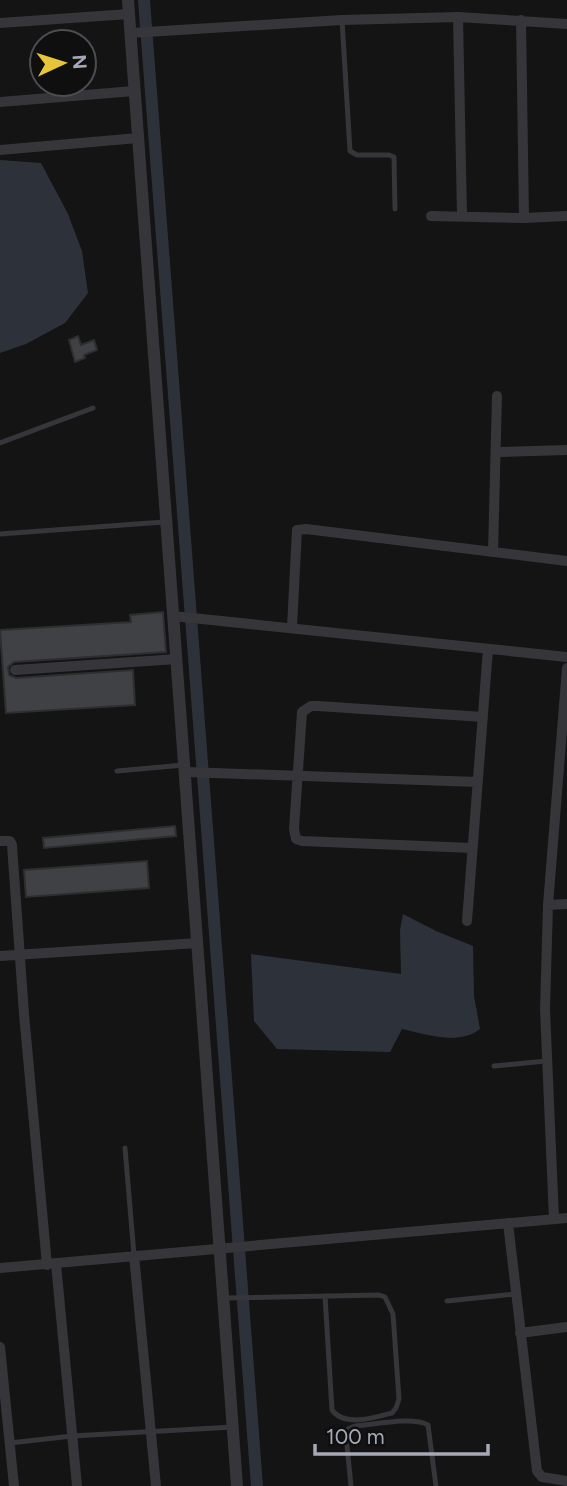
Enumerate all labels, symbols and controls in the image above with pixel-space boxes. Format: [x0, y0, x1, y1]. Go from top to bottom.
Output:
north arrow [28, 28, 98, 98]
text: N [67, 54, 91, 70]
scale bar [315, 1412, 488, 1456]
text: 100 m [326, 1424, 385, 1449]

